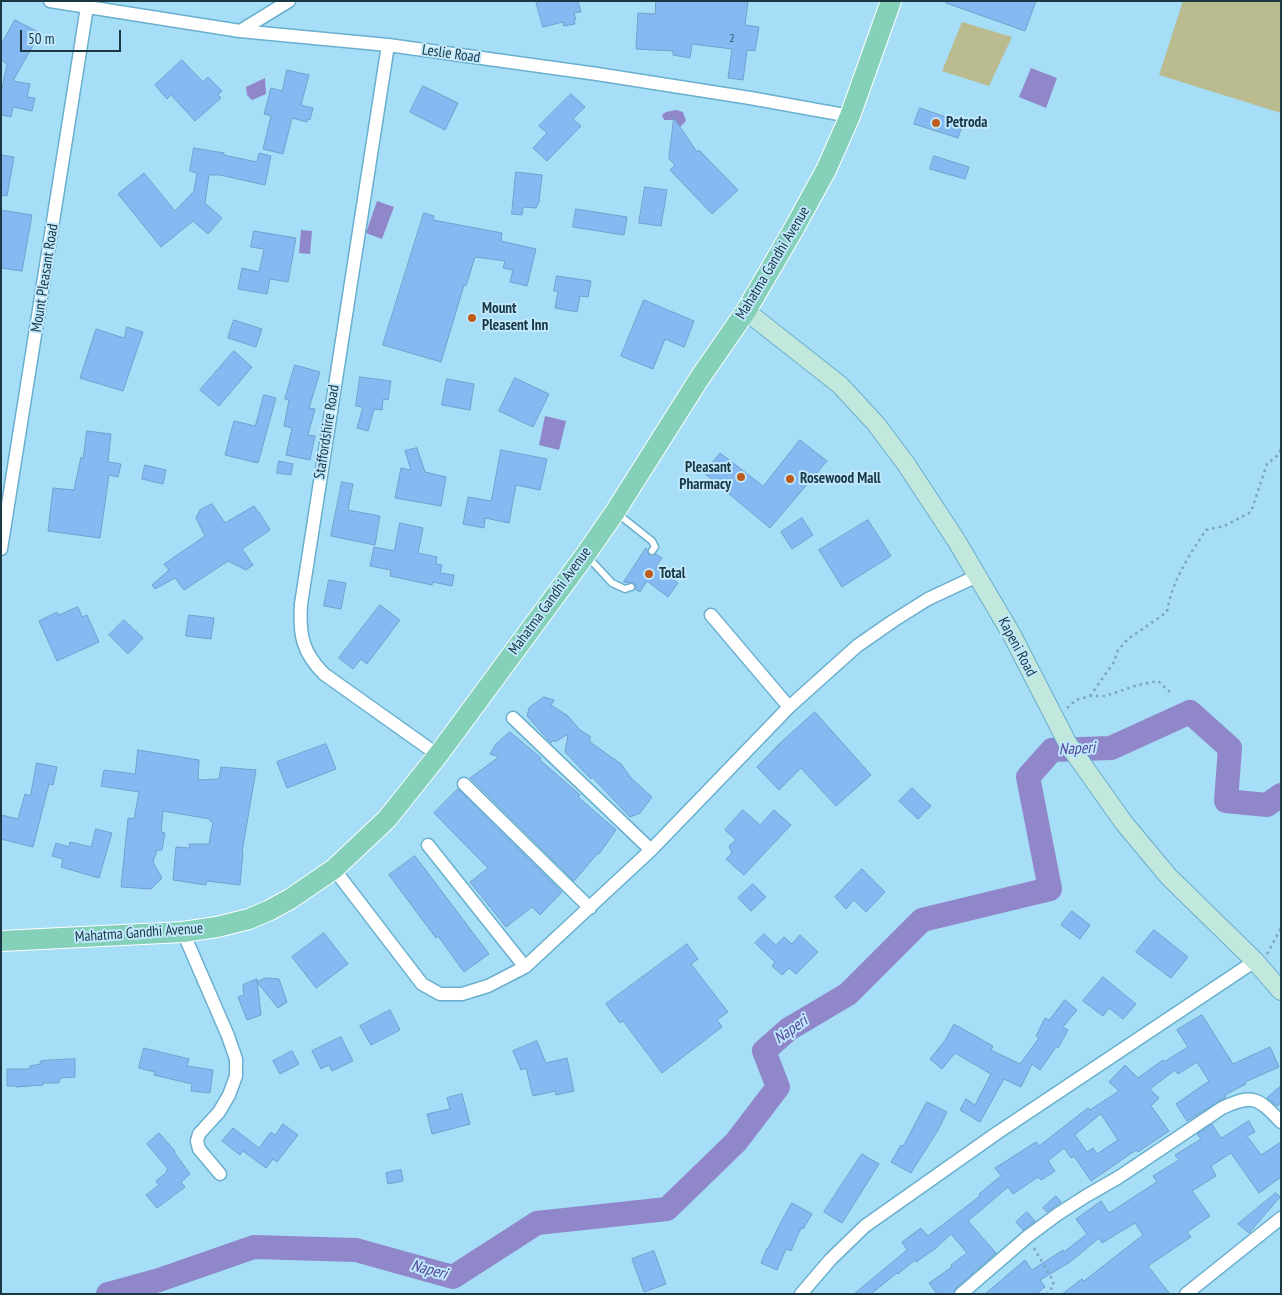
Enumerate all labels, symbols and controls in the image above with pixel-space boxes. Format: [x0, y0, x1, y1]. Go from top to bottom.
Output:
scale bar [22, 20, 124, 52]
text: 50 m [28, 29, 54, 48]
house number: 2 [729, 32, 735, 46]
street label: Leslie Road [421, 41, 481, 67]
place label: Petroda [946, 114, 987, 132]
marker: Petroda [930, 117, 942, 129]
street label: Mahatma Gandhi Avenue [732, 203, 814, 323]
street label: Mount Pleasant Road [28, 223, 62, 333]
place label: Mount Pleasent Inn [482, 300, 548, 335]
marker: Mount Pleasent Inn [466, 312, 478, 324]
street label: Staffordshire Road [311, 384, 343, 480]
place label: Pleasant Pharmacy [679, 459, 731, 494]
place label: Rosewood Mall [800, 470, 881, 488]
marker: Pleasant Pharmacy [735, 471, 747, 483]
marker: Rosewood Mall [784, 473, 796, 485]
street label: Mahatma Gandhi Avenue [505, 544, 595, 658]
place label: Total [659, 565, 685, 583]
marker: Total [643, 568, 655, 580]
street label: Kapeni Road [994, 614, 1040, 680]
water label: Naperi [1058, 738, 1096, 760]
street label: Mahatma Gandhi Avenue [74, 920, 204, 946]
water label: Naperi [771, 1012, 811, 1048]
water label: Naperi [409, 1256, 449, 1284]

